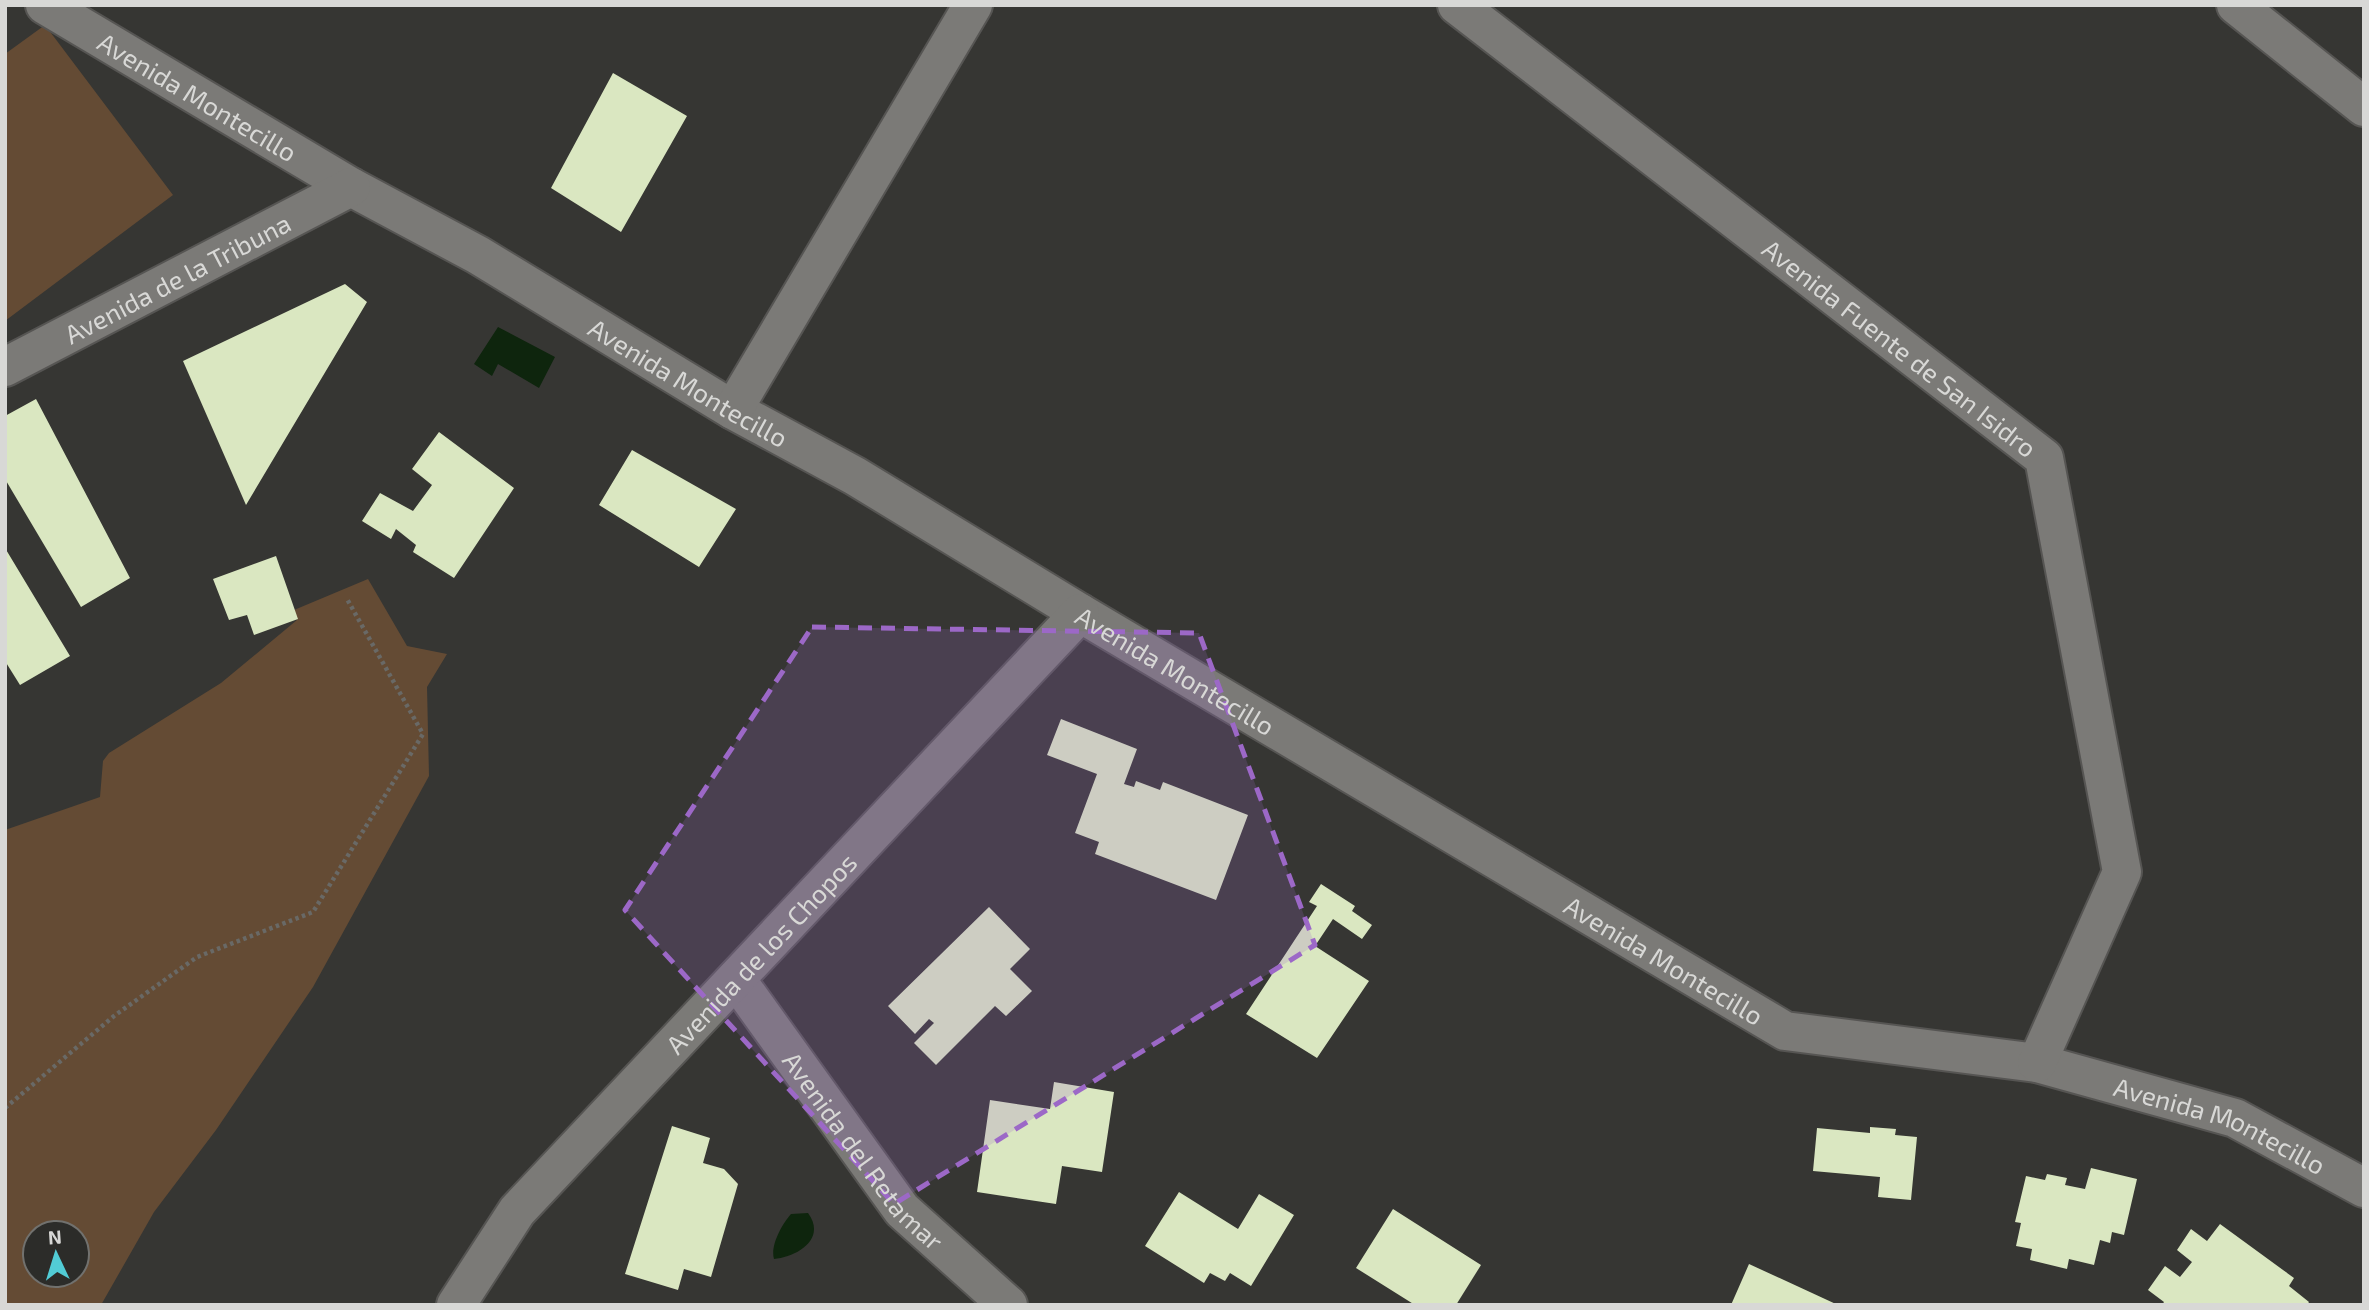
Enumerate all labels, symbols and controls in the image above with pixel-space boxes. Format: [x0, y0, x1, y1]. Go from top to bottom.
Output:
street label: Avenida Montecillo [93, 25, 303, 167]
street label: Avenida de la Tribuna [59, 206, 295, 349]
street label: Avenida Fuente de San Isidro [1757, 232, 2044, 463]
street label: Avenida Montecillo [584, 311, 794, 452]
street label: Avenida Montecillo [1071, 599, 1281, 741]
street label: Avenida de los Chopos [659, 846, 862, 1059]
street label: Avenida Montecillo [1559, 889, 1769, 1030]
street label: Avenida del Retamar [777, 1045, 950, 1256]
street label: Avenida Montecillo [2111, 1070, 2331, 1180]
north arrow [21, 1219, 91, 1289]
text: N [47, 1225, 62, 1248]

